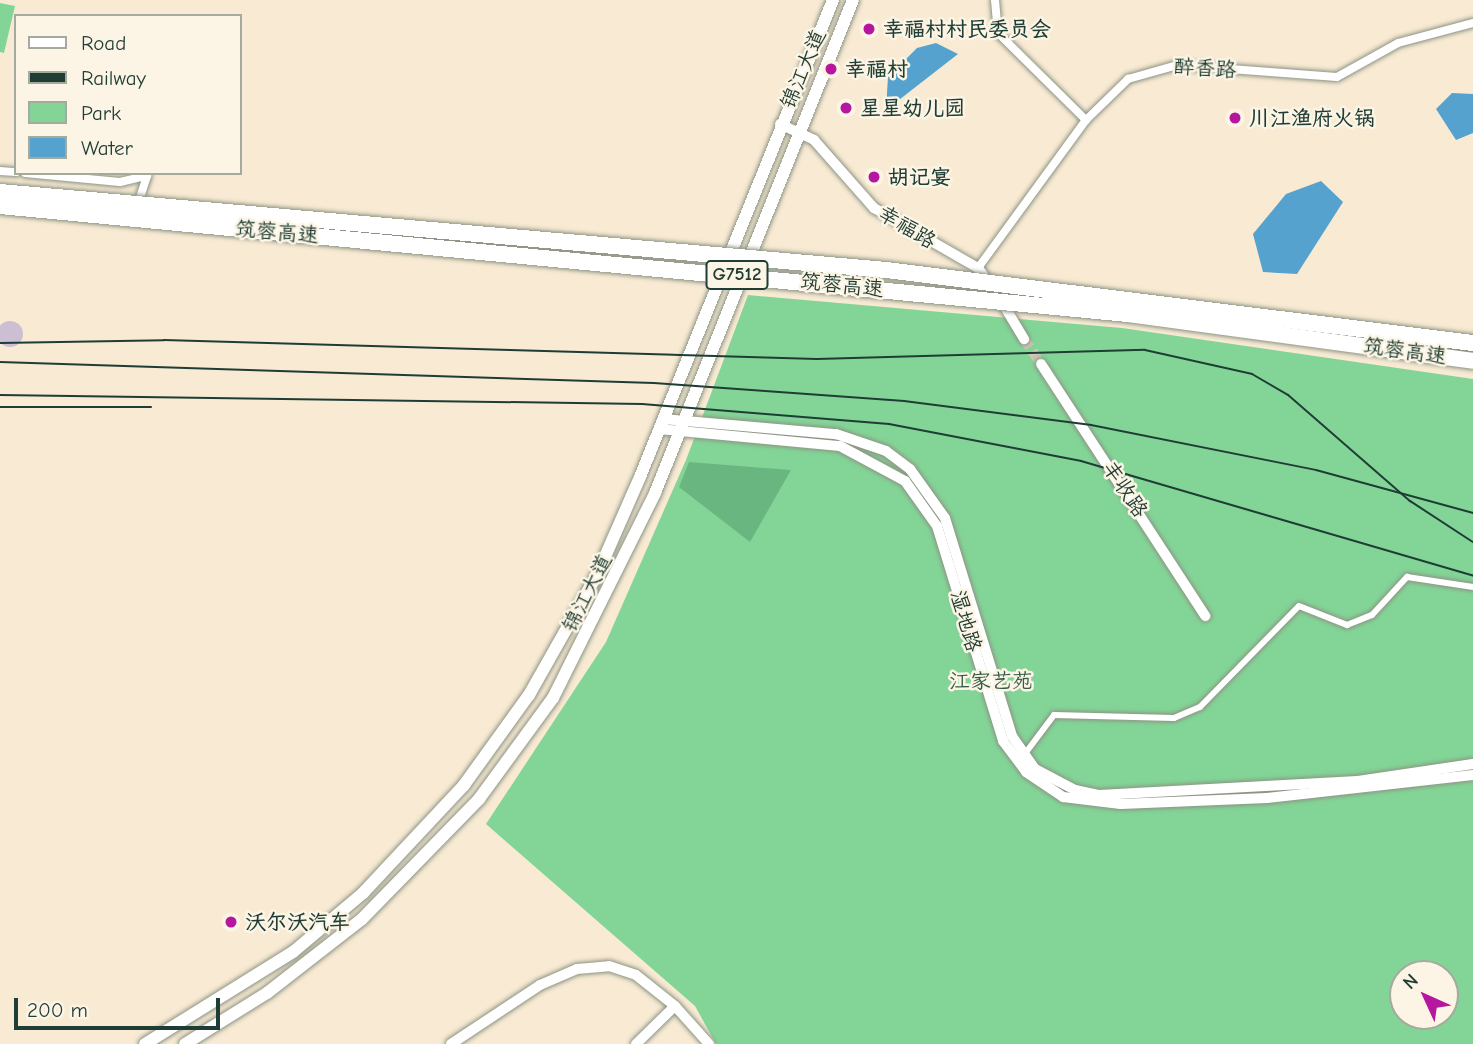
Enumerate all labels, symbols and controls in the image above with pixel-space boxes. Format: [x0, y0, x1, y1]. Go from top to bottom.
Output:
legend [14, 14, 242, 175]
place label: 幸福村村民委员会 [883, 16, 1051, 42]
marker: 幸福村村民委员会 [861, 21, 877, 37]
street label: 锦江大道 [775, 25, 831, 113]
text: Road [81, 31, 126, 55]
street label: 醉香路 [1173, 53, 1237, 83]
place label: 幸福村 [845, 56, 908, 82]
marker: 幸福村 [823, 61, 839, 77]
text: Railway [81, 66, 146, 90]
place label: 星星幼儿园 [860, 95, 965, 121]
marker: 星星幼儿园 [838, 100, 854, 116]
text: Park [81, 101, 121, 125]
place label: 川江渔府火锅 [1249, 105, 1375, 131]
marker: 川江渔府火锅 [1227, 110, 1243, 126]
text: Water [81, 136, 133, 160]
place label: 胡记宴 [888, 164, 951, 190]
marker: 胡记宴 [866, 169, 882, 185]
street label: 幸福路 [874, 200, 940, 254]
street label: 筑蓉高速 [234, 216, 320, 248]
road number: G7512 [706, 260, 768, 290]
street label: 筑蓉高速 [799, 268, 885, 302]
street label: 筑蓉高速 [1362, 333, 1448, 369]
street label: 丰收路 [1097, 456, 1153, 522]
street label: 锦江大道 [557, 550, 617, 636]
street label: 湿地路 [945, 587, 987, 655]
park label: 江家艺苑 [949, 668, 1033, 694]
place label: 沃尔沃汽车 [245, 909, 350, 935]
marker: 沃尔沃汽车 [223, 914, 239, 930]
north arrow [1389, 960, 1459, 1030]
text: N [1398, 969, 1423, 994]
scale bar [18, 984, 224, 1028]
text: 200 m [27, 998, 88, 1022]

